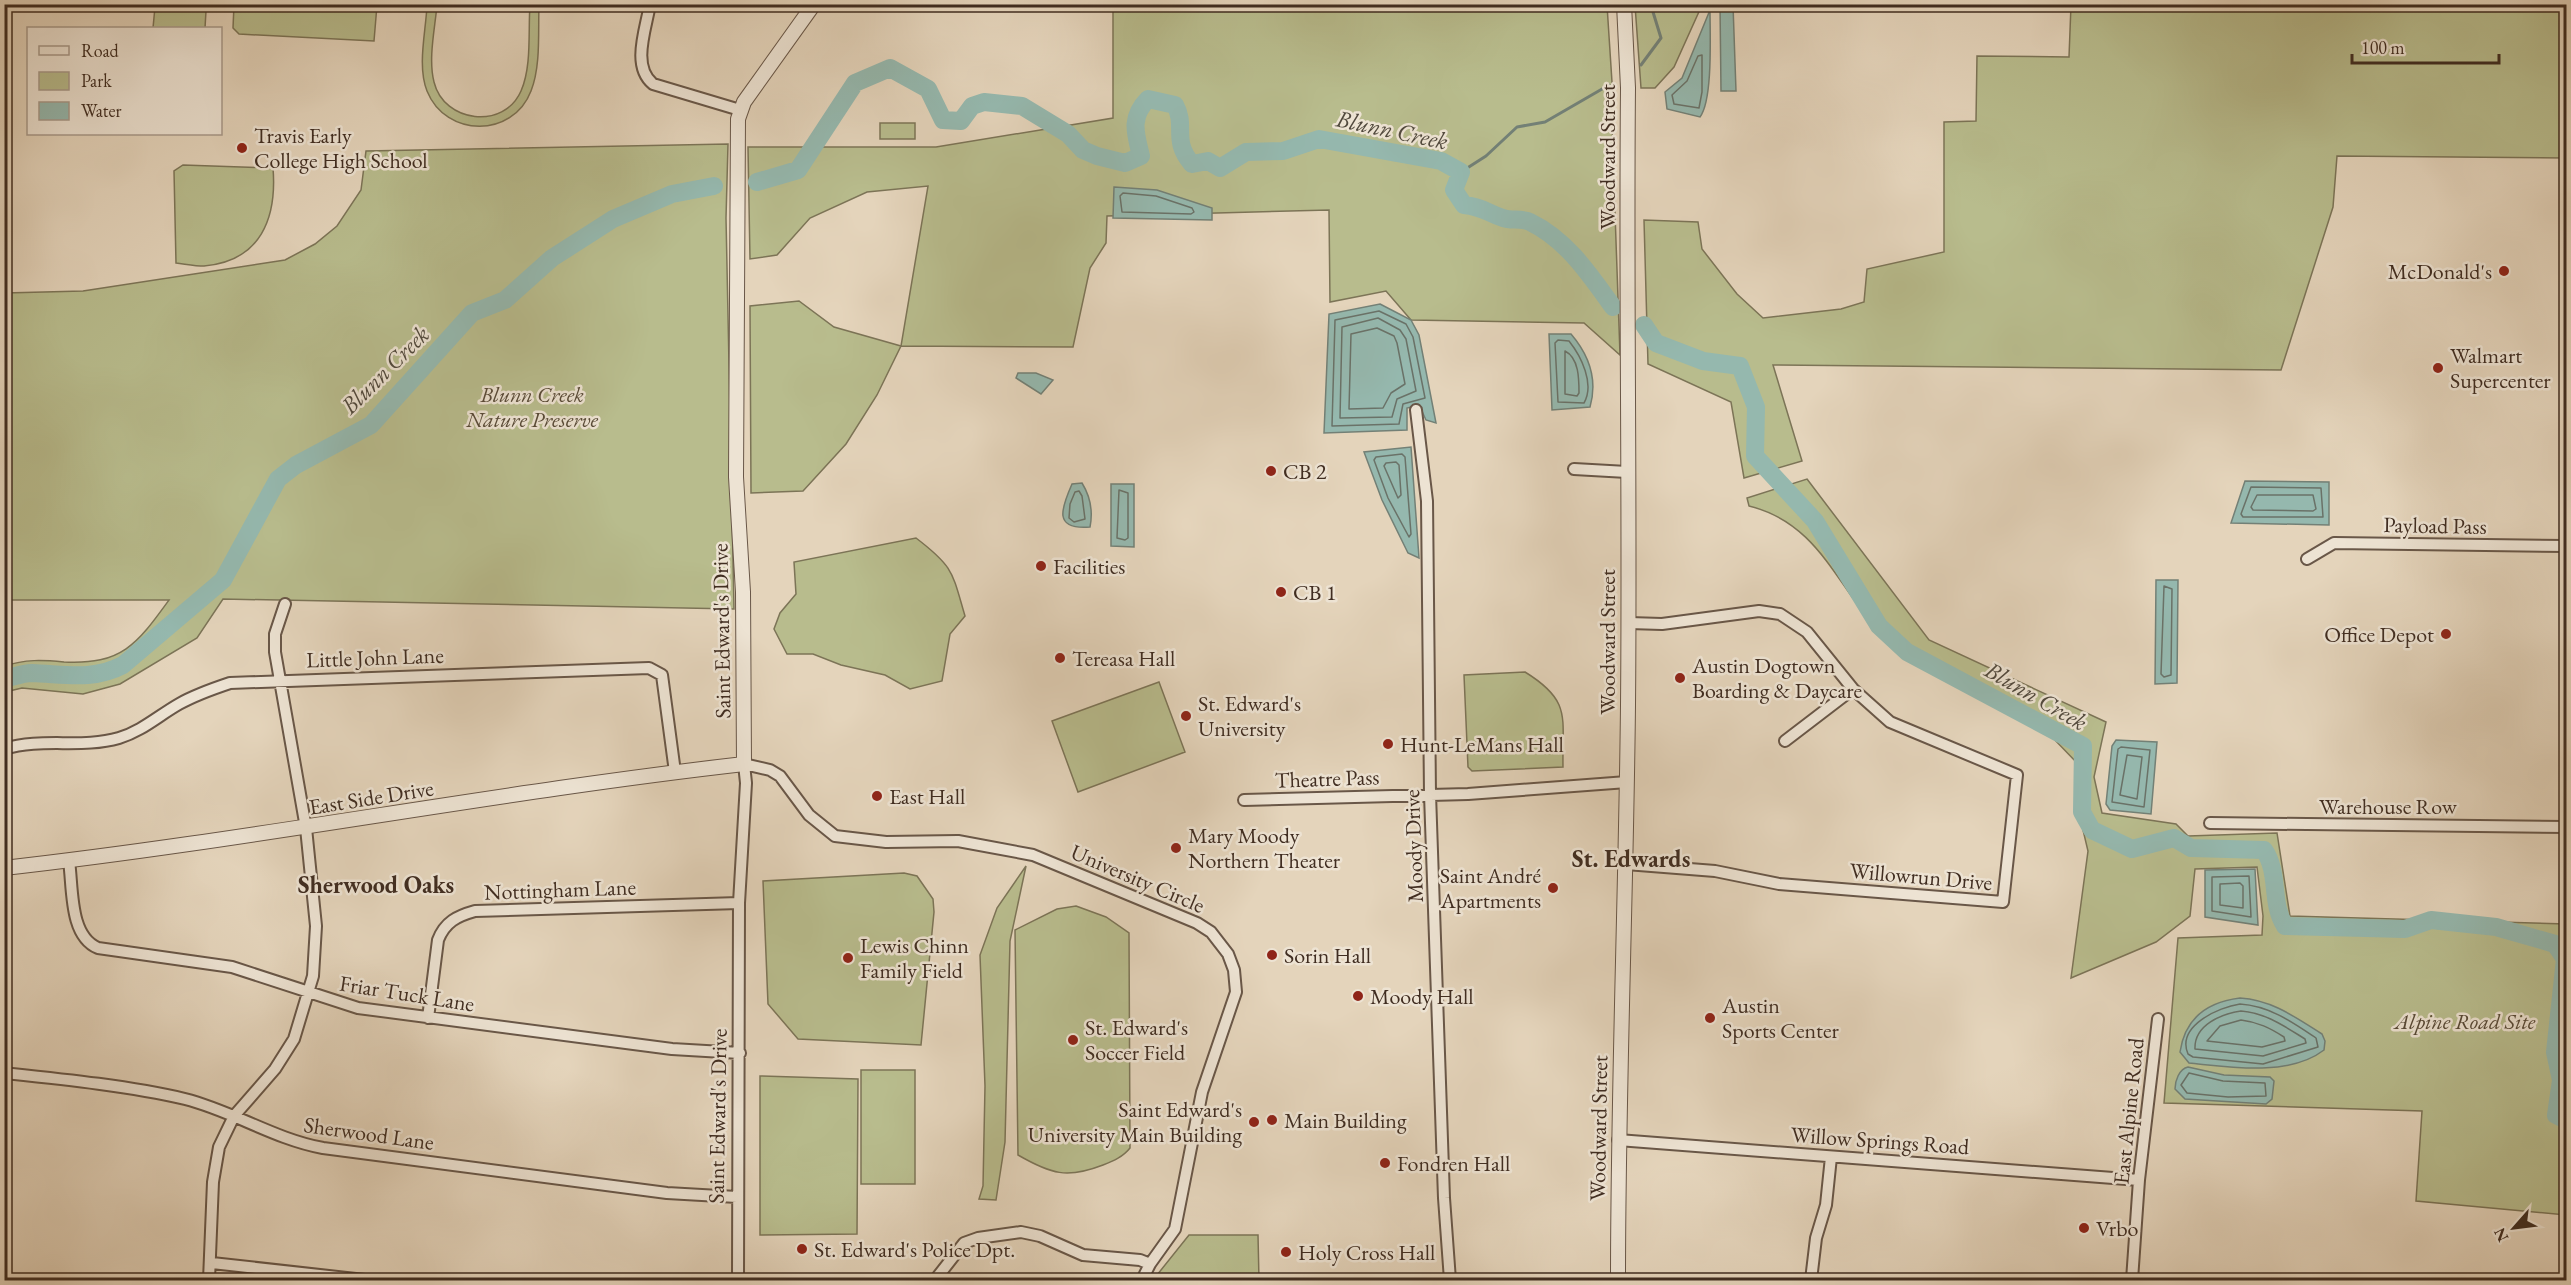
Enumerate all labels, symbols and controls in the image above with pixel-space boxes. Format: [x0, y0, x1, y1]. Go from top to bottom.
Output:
legend [27, 27, 222, 135]
scale bar [2352, 27, 2499, 65]
text: 100 m [2361, 36, 2405, 59]
text: Road [81, 39, 120, 62]
text: Park [81, 69, 112, 92]
street label: Woodward Street [1593, 84, 1622, 230]
text: Water [81, 99, 122, 122]
water label: Blunn Creek [1333, 102, 1451, 156]
place label: Travis Early College High School [254, 121, 428, 175]
marker: Travis Early College High School [235, 141, 249, 155]
place label: McDonald's [2388, 257, 2492, 286]
marker: McDonald's [2497, 264, 2511, 278]
water label: Blunn Creek [333, 319, 436, 421]
place label: Walmart Supercenter [2450, 341, 2551, 395]
marker: Walmart Supercenter [2431, 361, 2445, 375]
park label: Blunn Creek Nature Preserve [465, 380, 599, 434]
place label: CB 2 [1283, 457, 1327, 486]
marker: CB 2 [1264, 464, 1278, 478]
street label: Payload Pass [2383, 510, 2487, 541]
street label: Saint Edward's Drive [705, 543, 738, 719]
place label: Facilities [1053, 552, 1125, 581]
marker: Facilities [1034, 559, 1048, 573]
street label: Woodward Street [1593, 569, 1622, 715]
place label: CB 1 [1293, 578, 1337, 607]
marker: CB 1 [1274, 585, 1288, 599]
place label: Office Depot [2324, 620, 2434, 649]
marker: Office Depot [2439, 627, 2453, 641]
street label: Little John Lane [306, 641, 445, 674]
place label: Tereasa Hall [1072, 644, 1175, 673]
marker: Tereasa Hall [1053, 651, 1067, 665]
place label: Austin Dogtown Boarding & Daycare [1691, 651, 1863, 705]
water label: Blunn Creek [1979, 653, 2093, 737]
marker: Austin Dogtown Boarding & Daycare [1673, 671, 1687, 685]
place label: St. Edward's University [1198, 689, 1301, 743]
marker: St. Edward's University [1179, 709, 1193, 723]
place label: Hunt-LeMans Hall [1400, 730, 1564, 759]
marker: Hunt-LeMans Hall [1381, 737, 1395, 751]
street label: Theatre Pass [1274, 762, 1380, 795]
street label: East Side Drive [307, 773, 436, 822]
place label: East Hall [889, 782, 965, 811]
street label: Moody Drive [1397, 788, 1430, 903]
marker: East Hall [870, 789, 884, 803]
street label: Warehouse Row [2319, 792, 2458, 821]
place label: Mary Moody Northern Theater [1188, 821, 1341, 875]
street label: University Circle [1066, 837, 1210, 920]
marker: Mary Moody Northern Theater [1169, 841, 1183, 855]
district label: St. Edwards [1572, 843, 1690, 874]
street label: Willowrun Drive [1848, 856, 1994, 897]
place label: Saint André Apartments [1439, 861, 1541, 915]
district label: Sherwood Oaks [298, 869, 454, 900]
street label: Nottingham Lane [483, 872, 637, 907]
marker: Saint André Apartments [1546, 881, 1560, 895]
place label: Lewis Chinn Family Field [860, 931, 969, 985]
place label: Sorin Hall [1284, 941, 1371, 970]
marker: Sorin Hall [1265, 948, 1279, 962]
marker: Lewis Chinn Family Field [841, 951, 855, 965]
street label: Friar Tuck Lane [337, 969, 477, 1019]
place label: Moody Hall [1370, 982, 1474, 1011]
marker: Moody Hall [1351, 989, 1365, 1003]
place label: Austin Sports Center [1721, 991, 1840, 1045]
park label: Alpine Road Site [2393, 1007, 2536, 1036]
marker: Austin Sports Center [1703, 1011, 1717, 1025]
place label: St. Edward's Soccer Field [1085, 1013, 1188, 1067]
street label: Saint Edward's Drive [701, 1028, 734, 1204]
marker: St. Edward's Soccer Field [1066, 1033, 1080, 1047]
street label: East Alpine Road [2106, 1036, 2151, 1186]
street label: Woodward Street [1583, 1055, 1614, 1201]
place label: Saint Edward's University Main Building [1028, 1095, 1242, 1149]
place label: Main Building [1284, 1106, 1407, 1135]
street label: Sherwood Lane [302, 1110, 436, 1157]
marker: Main Building [1265, 1113, 1279, 1127]
marker: Saint Edward's University Main Building [1247, 1115, 1261, 1129]
street label: Willow Springs Road [1790, 1120, 1971, 1161]
place label: Fondren Hall [1397, 1149, 1510, 1178]
marker: Fondren Hall [1378, 1156, 1392, 1170]
north arrow [2484, 1198, 2544, 1258]
place label: Vrbo [2096, 1214, 2138, 1243]
marker: Vrbo [2077, 1221, 2091, 1235]
text: N [2489, 1224, 2514, 1245]
place label: St. Edward's Police Dpt. [814, 1235, 1015, 1264]
place label: Holy Cross Hall [1298, 1238, 1435, 1267]
marker: St. Edward's Police Dpt. [795, 1242, 809, 1256]
marker: Holy Cross Hall [1279, 1245, 1293, 1259]

